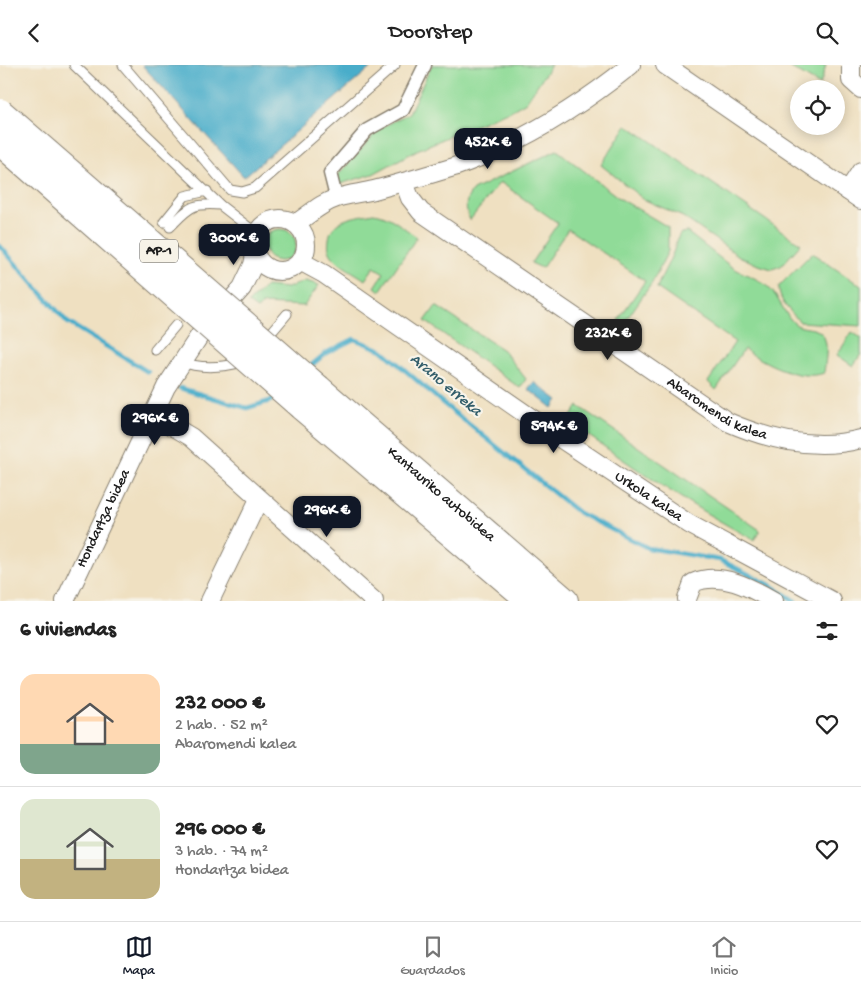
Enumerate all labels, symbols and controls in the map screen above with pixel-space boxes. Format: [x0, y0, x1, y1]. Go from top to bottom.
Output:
icon: back [20, 19, 48, 47]
icon: search [813, 19, 841, 47]
text: Doorstep [388, 20, 473, 46]
map controls [790, 80, 845, 135]
button: locate [790, 80, 845, 135]
pin: 452K € [447, 127, 529, 170]
text: 452K € [465, 134, 511, 153]
pin: 300K € [193, 223, 275, 266]
text: 300K € [210, 230, 258, 249]
road number: AP-1 [140, 240, 178, 263]
pin: 232K € [567, 319, 649, 361]
text: 232K € [585, 325, 631, 344]
water label: Arano erreka [405, 351, 485, 422]
street label: Abaromendi kalea [663, 374, 770, 445]
pin: 296K € [114, 403, 196, 446]
text: 296K € [132, 410, 178, 429]
pin: 594K € [513, 411, 595, 454]
text: 594K € [531, 418, 577, 437]
street label: Kantauriko autobidea [383, 443, 499, 547]
street label: Hondartza bidea [73, 466, 135, 571]
street label: Urkola kalea [611, 468, 686, 526]
pin: 296K € [286, 495, 368, 538]
text: 296K € [304, 502, 350, 521]
icon: filters [813, 617, 841, 645]
text: 6 viviendas [20, 619, 116, 644]
text: 232 000 € [175, 692, 265, 717]
icon: home [60, 694, 120, 754]
icon: heart [813, 710, 841, 738]
text: 2 hab. · 52 m² [175, 717, 268, 736]
text: Abaromendi kalea [175, 736, 296, 755]
text: 296 000 € [175, 818, 265, 843]
icon: home [60, 819, 120, 879]
icon: heart [813, 835, 841, 863]
text: 3 hab. · 74 m² [175, 843, 268, 862]
text: Hondartza bidea [175, 862, 289, 881]
tab: Mapa [123, 933, 155, 980]
tab: Guardados [400, 933, 465, 980]
tab: Inicio [710, 933, 738, 980]

